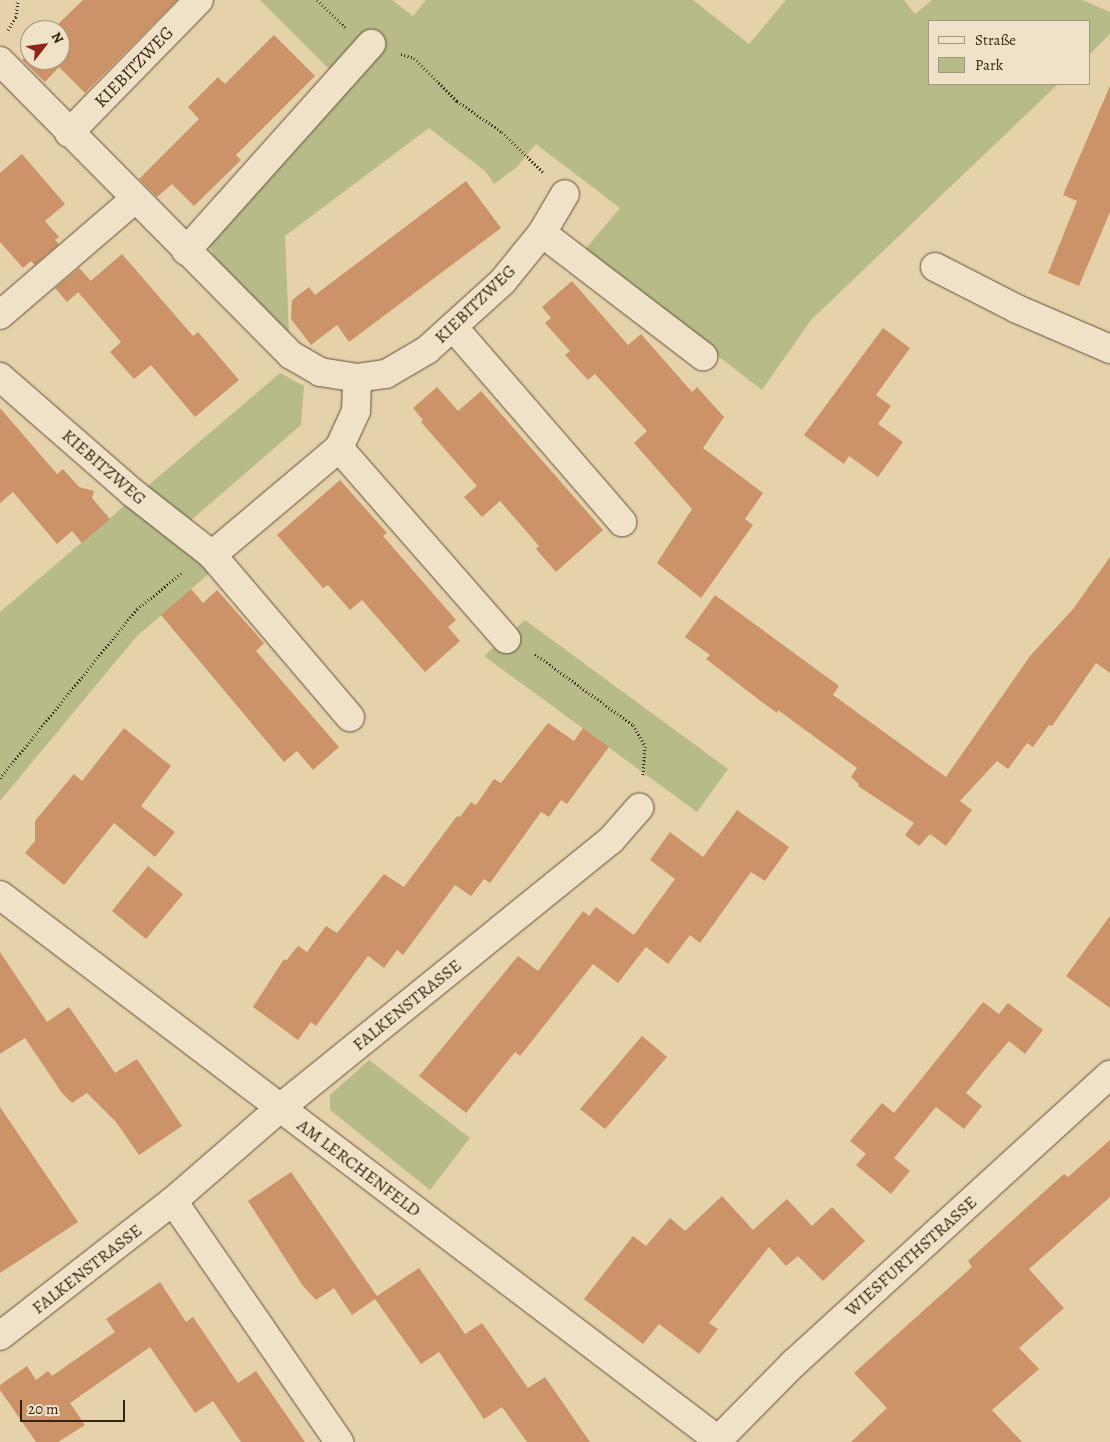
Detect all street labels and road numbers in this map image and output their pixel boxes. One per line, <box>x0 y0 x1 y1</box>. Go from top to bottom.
street label: KIEBITZWEG <box>90 22 178 112</box>
street label: KIEBITZWEG <box>430 260 520 348</box>
street label: KIEBITZWEG <box>58 425 150 509</box>
street label: FALKENSTRASSE <box>348 955 466 1055</box>
street label: AM LERCHENFELD <box>293 1114 425 1222</box>
street label: WIESFURTHSTRASSE <box>841 1191 981 1321</box>
street label: FALKENSTRASSE <box>28 1219 146 1319</box>

